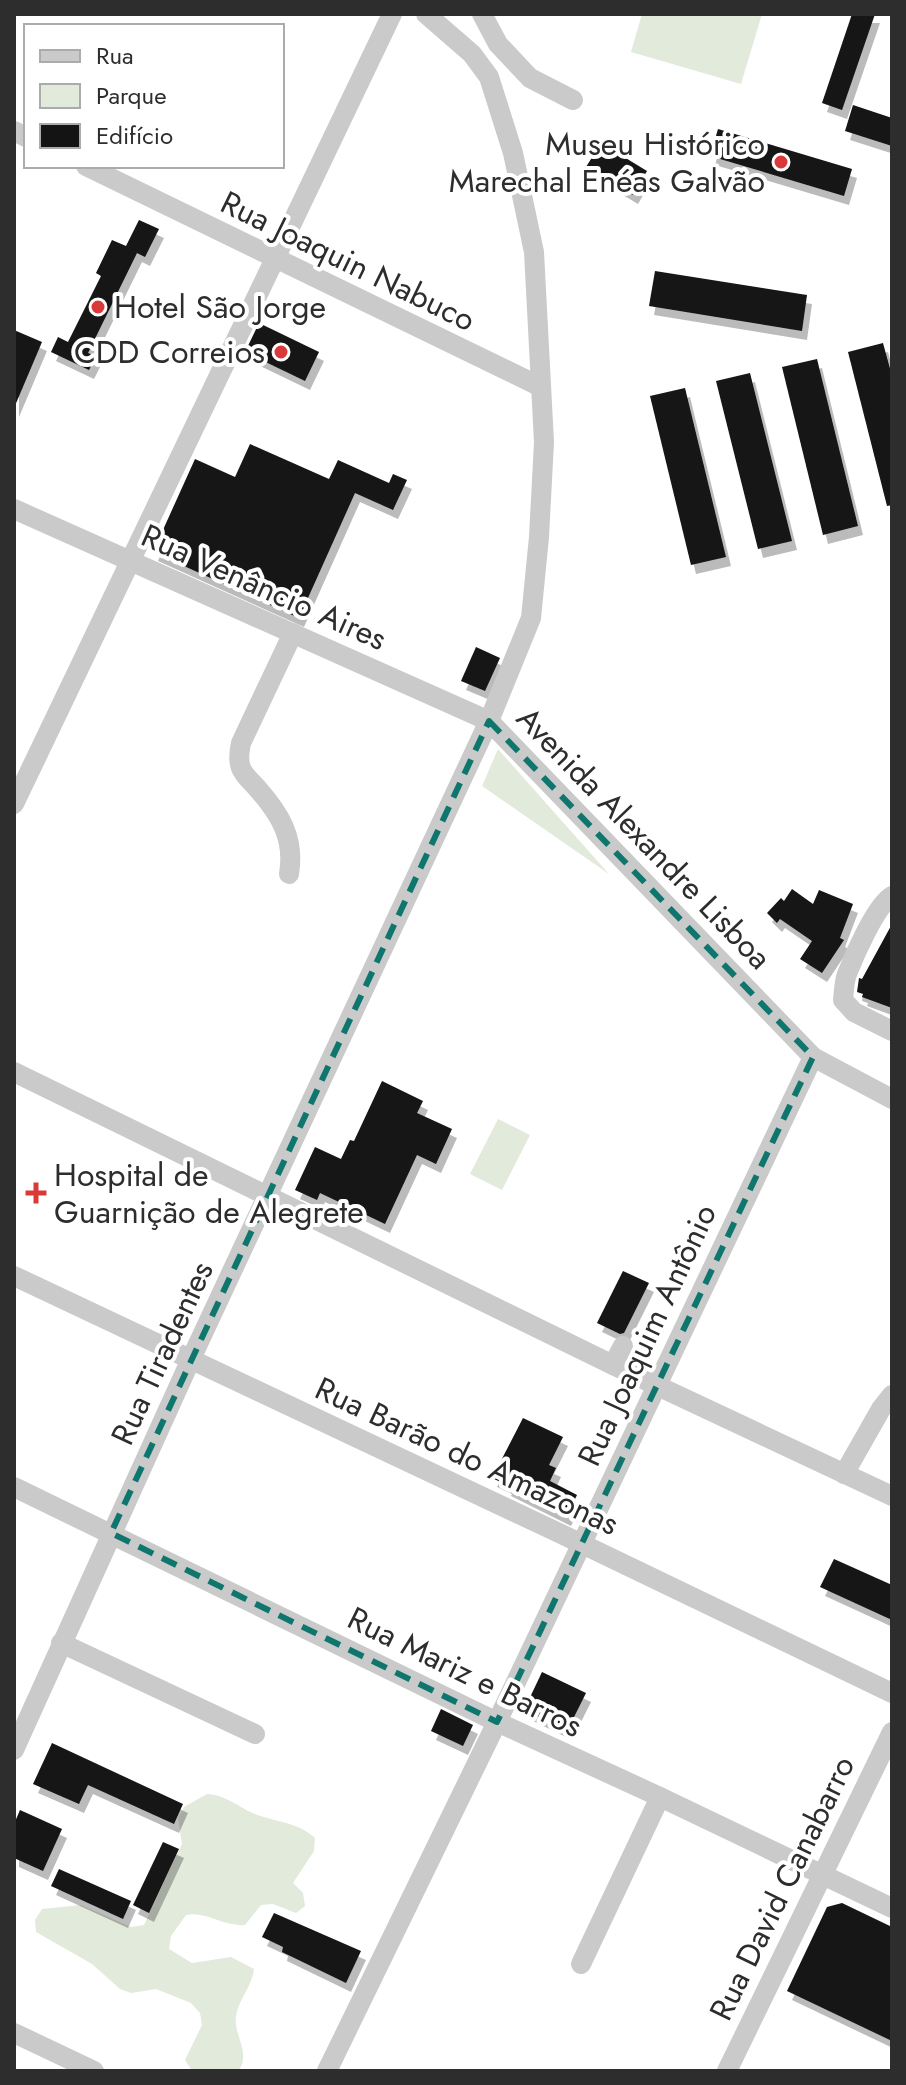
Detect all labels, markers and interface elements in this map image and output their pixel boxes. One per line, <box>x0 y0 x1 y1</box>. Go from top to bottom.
legend <box>24 24 284 168</box>
text: Rua <box>96 38 134 73</box>
text: Parque <box>96 78 167 113</box>
text: Edifício <box>96 118 173 153</box>
place label: Museu Histórico Marechal Enéas Galvão <box>449 121 765 204</box>
marker: Museu Histórico Marechal Enéas Galvão <box>772 153 790 171</box>
street label: Rua Joaquin Nabuco <box>213 179 483 343</box>
place label: Hotel São Jorge <box>114 284 326 330</box>
marker: Hotel São Jorge <box>89 298 107 316</box>
place label: CDD Correios <box>74 329 265 375</box>
marker: CDD Correios <box>272 343 290 361</box>
street label: Rua Venâncio Aires <box>134 512 394 662</box>
street label: Avenida Alexandre Lisboa <box>506 696 782 980</box>
place label: Hospital de Guarnição de Alegrete <box>54 1152 364 1235</box>
marker: Hospital de Guarnição de Alegrete <box>25 1182 47 1204</box>
street label: Rua Joaquim Antônio <box>566 1197 728 1473</box>
street label: Rua Tiradentes <box>99 1254 225 1452</box>
street label: Rua Barão do Amazonas <box>308 1365 626 1547</box>
street label: Rua Mariz e Barros <box>340 1595 590 1749</box>
street label: Rua David Canabarro <box>698 1748 866 2028</box>

